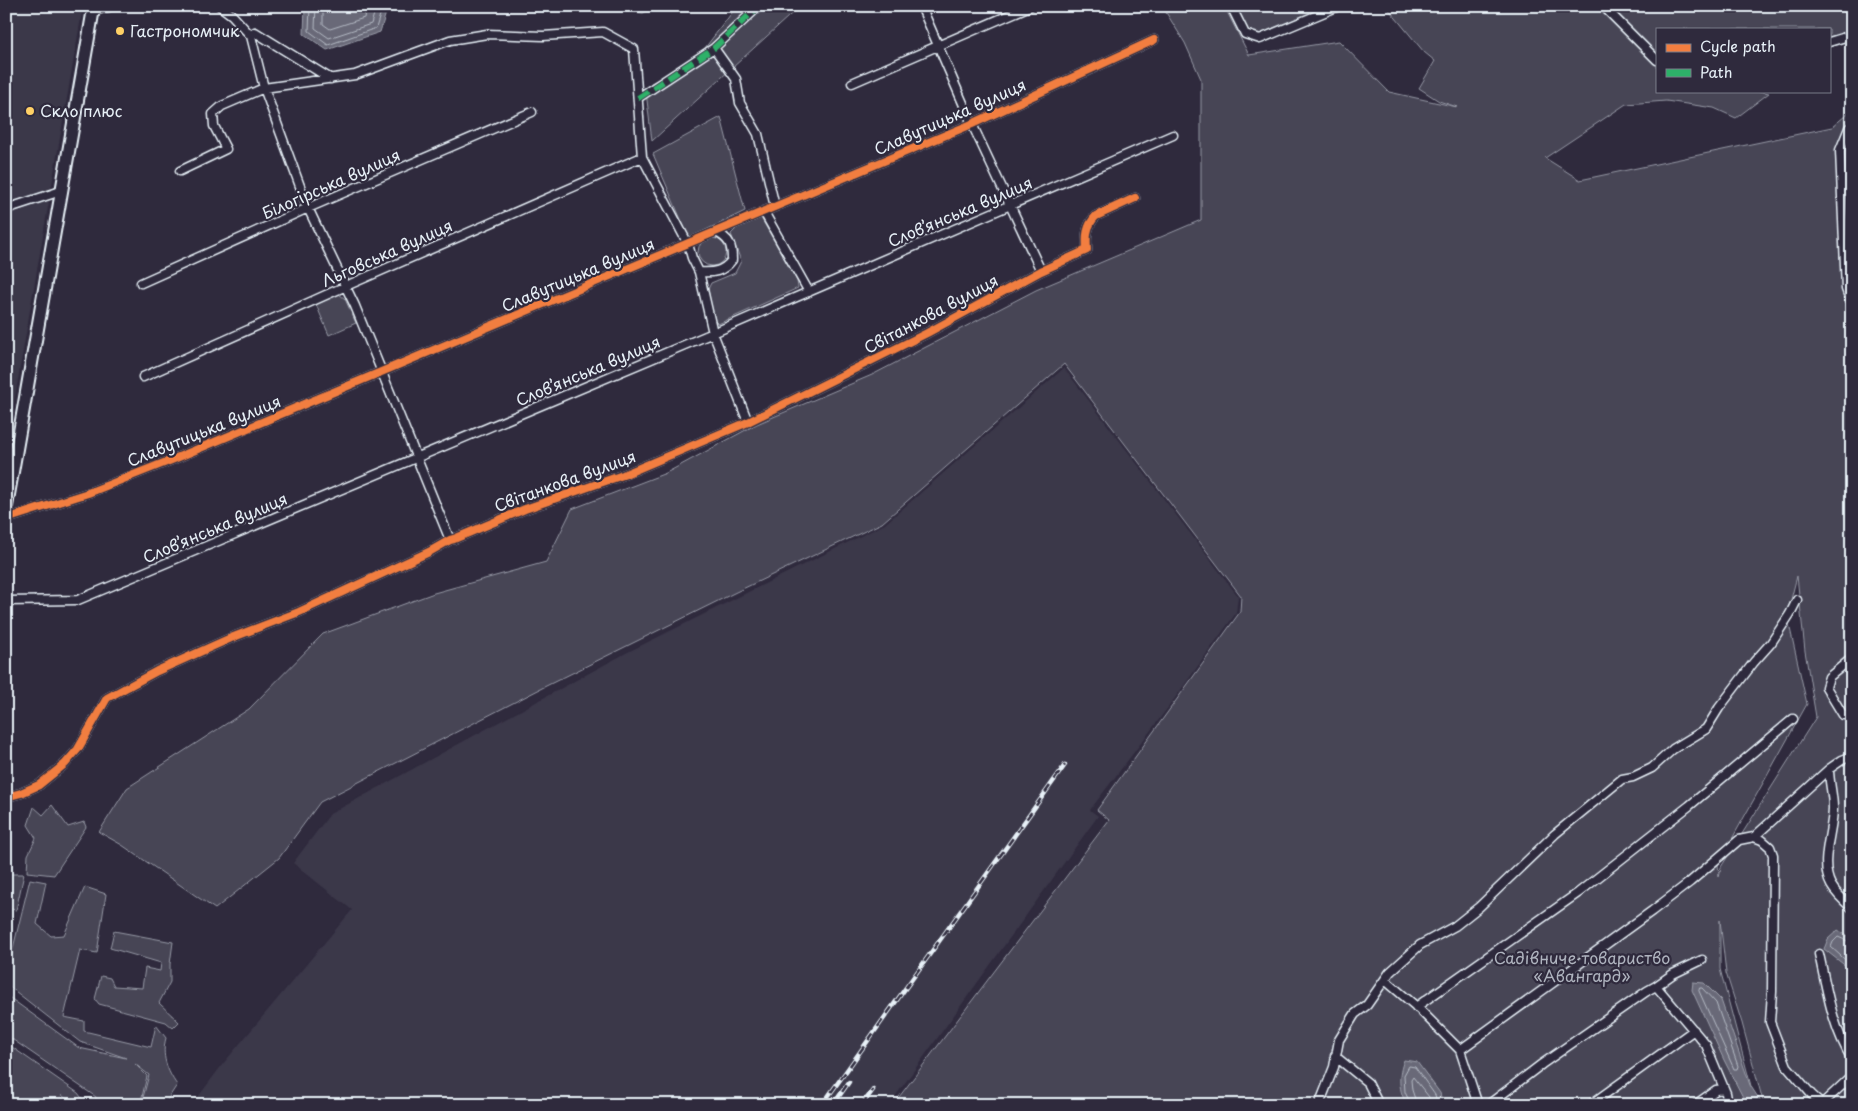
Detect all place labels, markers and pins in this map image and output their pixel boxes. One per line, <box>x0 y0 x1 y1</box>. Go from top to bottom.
place label: Гастрономчик <box>130 18 240 42</box>
marker: Гастрономчик <box>114 25 126 37</box>
place label: Скло плюс <box>40 98 122 122</box>
marker: Скло плюс <box>24 105 36 117</box>

